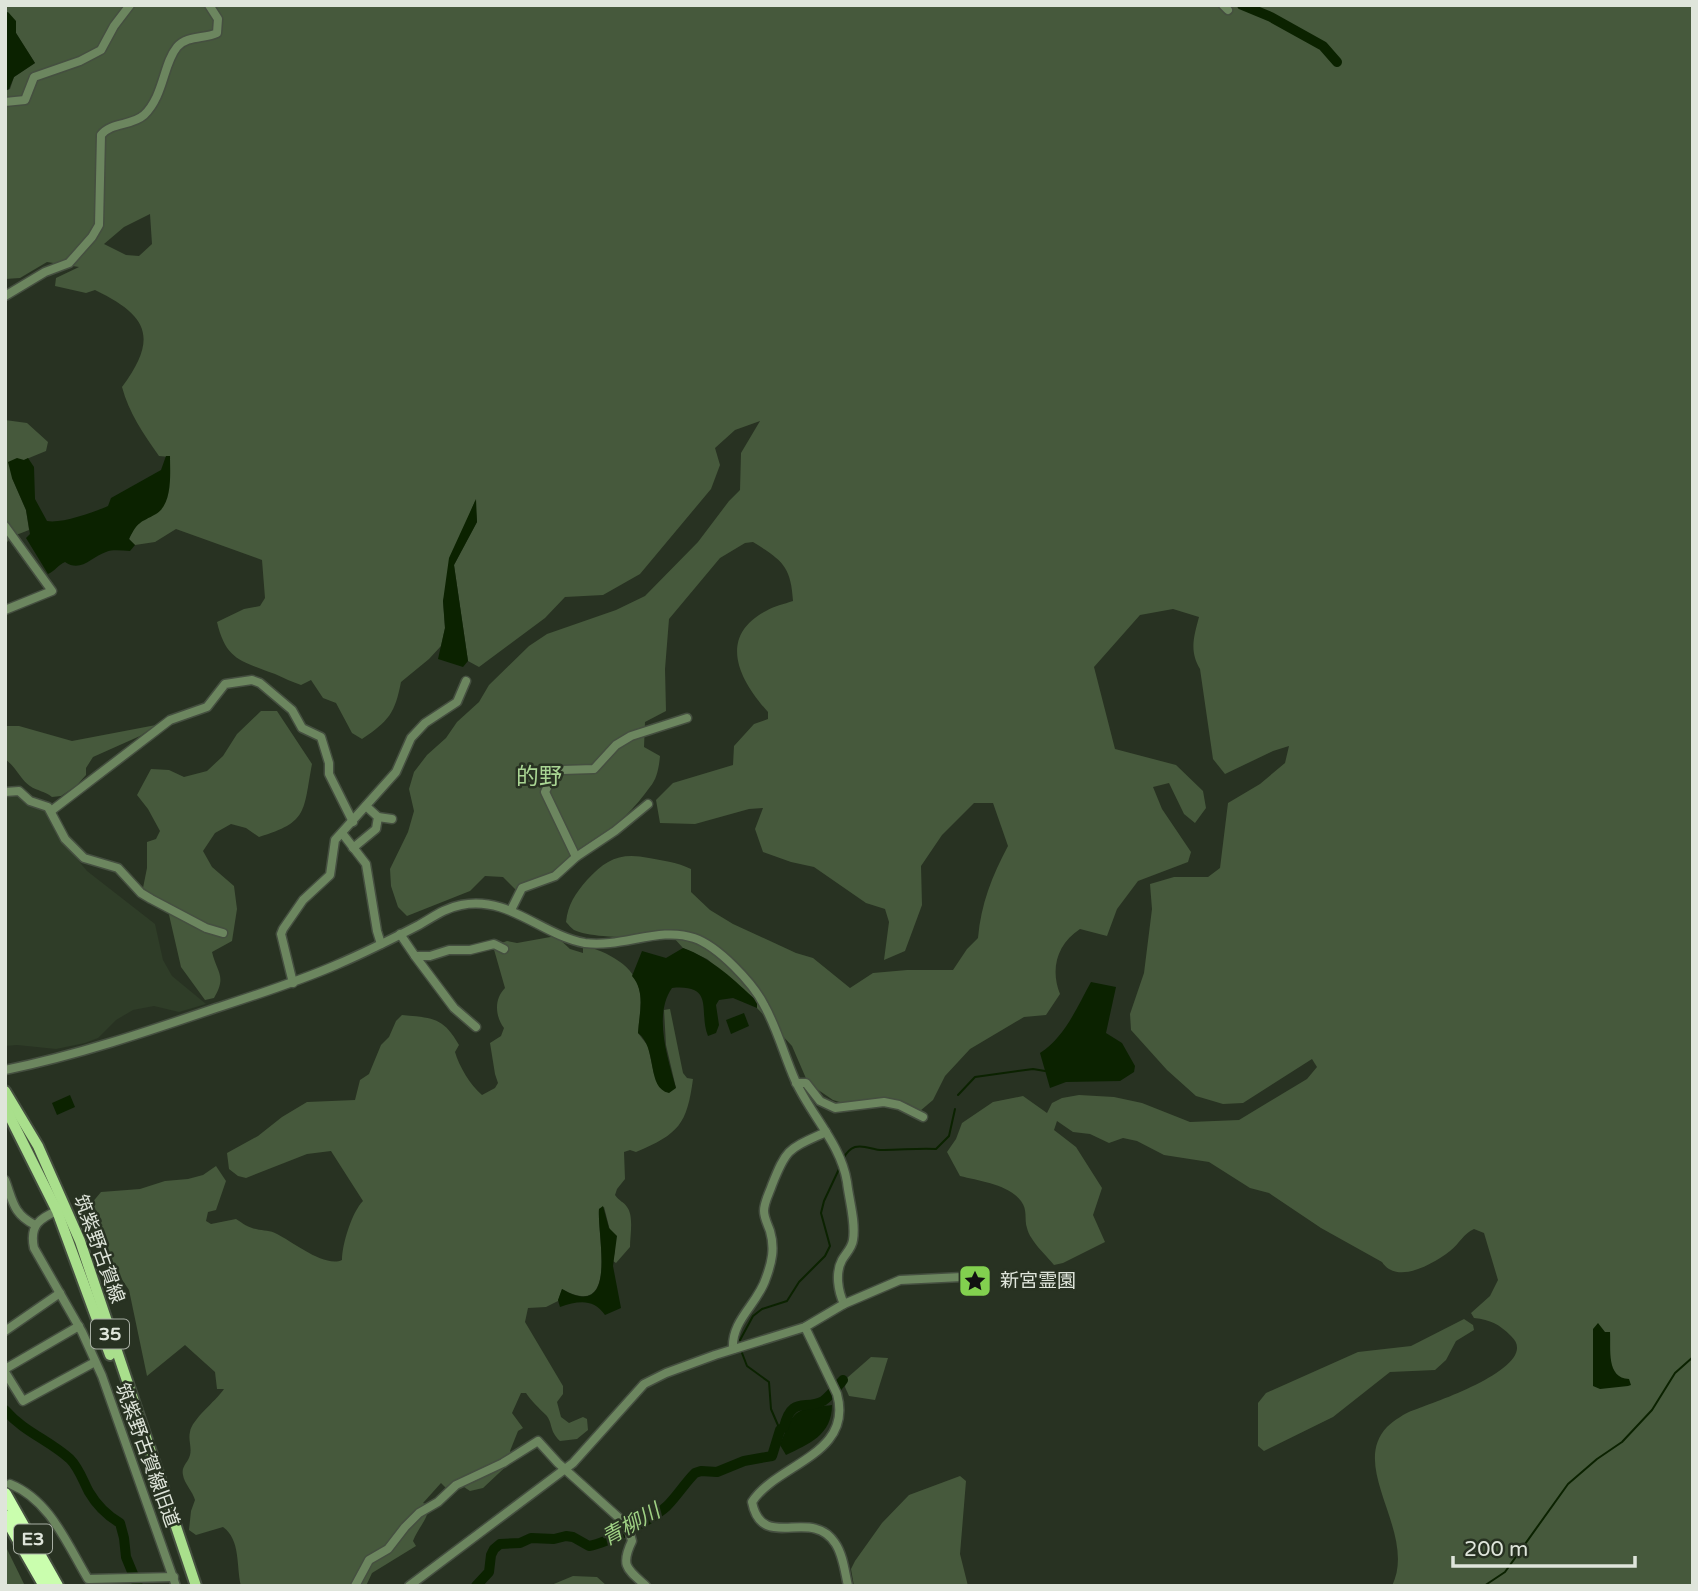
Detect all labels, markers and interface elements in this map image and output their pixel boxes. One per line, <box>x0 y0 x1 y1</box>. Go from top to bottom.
district label: 的野 <box>516 763 562 791</box>
street label: 筑紫野古賀線 <box>69 1192 129 1306</box>
place icon: 新宮霊園 <box>956 1262 994 1300</box>
place label: 新宮霊園 <box>1000 1270 1076 1292</box>
road number: 35 <box>91 1320 129 1349</box>
street label: 筑紫野古賀線旧道 <box>111 1380 183 1530</box>
water label: 青柳川 <box>597 1498 666 1551</box>
road number: E3 <box>14 1524 52 1554</box>
scale bar <box>1453 1524 1635 1568</box>
text: 200 m <box>1464 1537 1528 1562</box>

